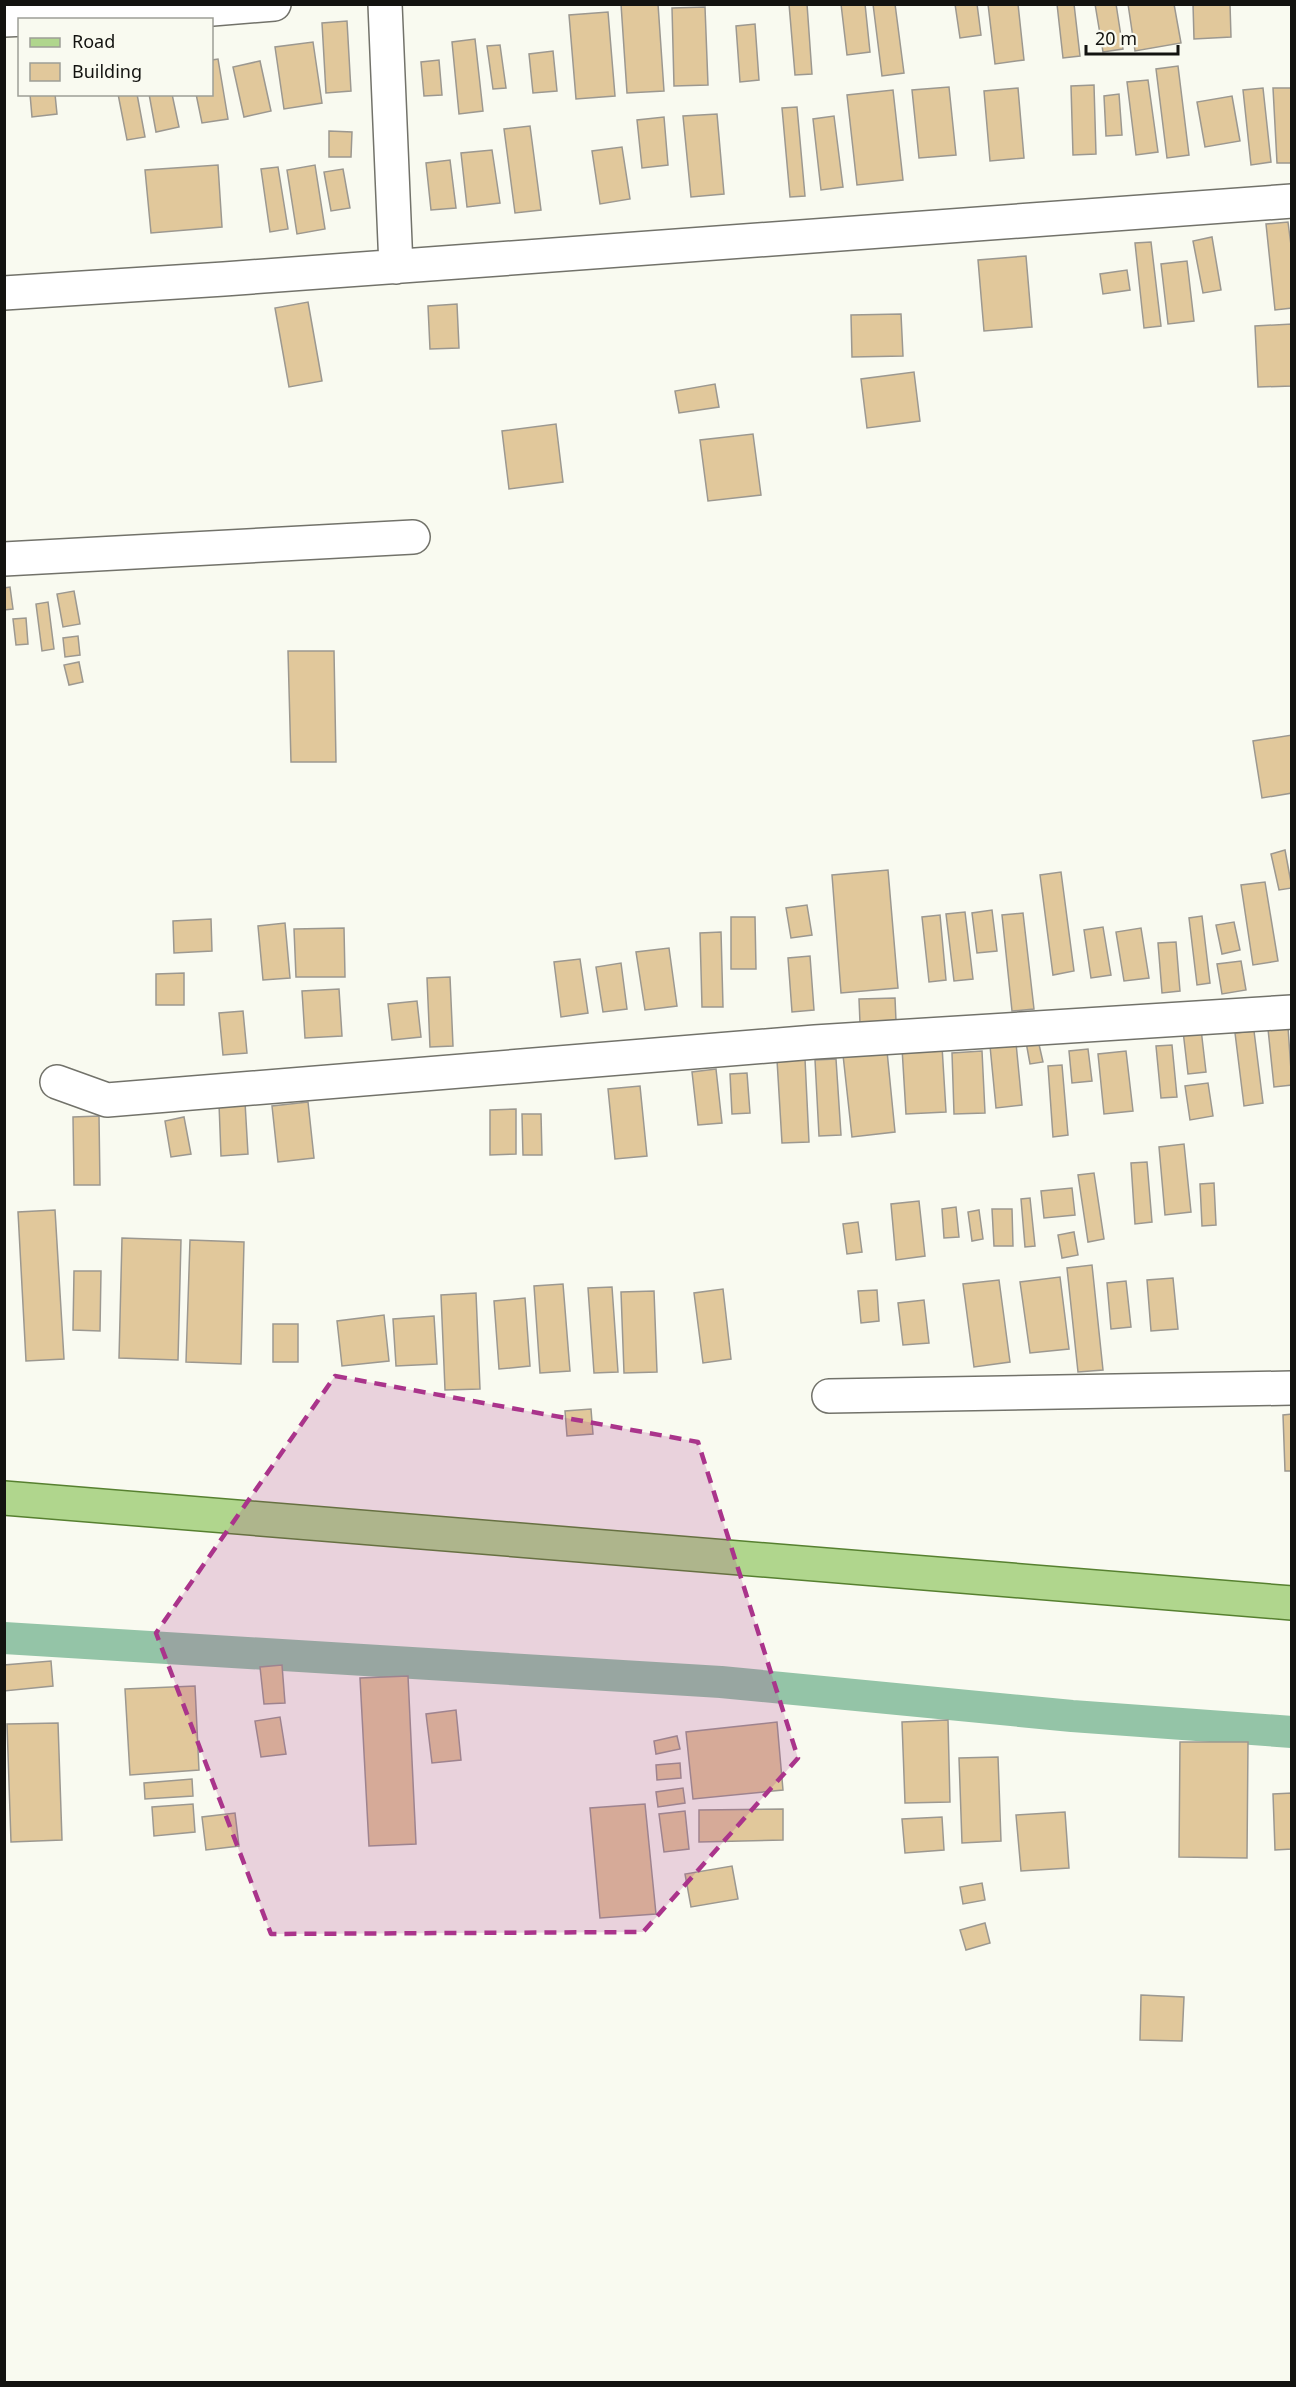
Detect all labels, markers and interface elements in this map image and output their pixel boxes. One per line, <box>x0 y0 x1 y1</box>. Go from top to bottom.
legend <box>18 18 213 96</box>
scale bar <box>1086 18 1178 56</box>
text: 20 m <box>1095 26 1137 50</box>
text: Road <box>72 29 115 53</box>
text: Building <box>72 59 142 83</box>

